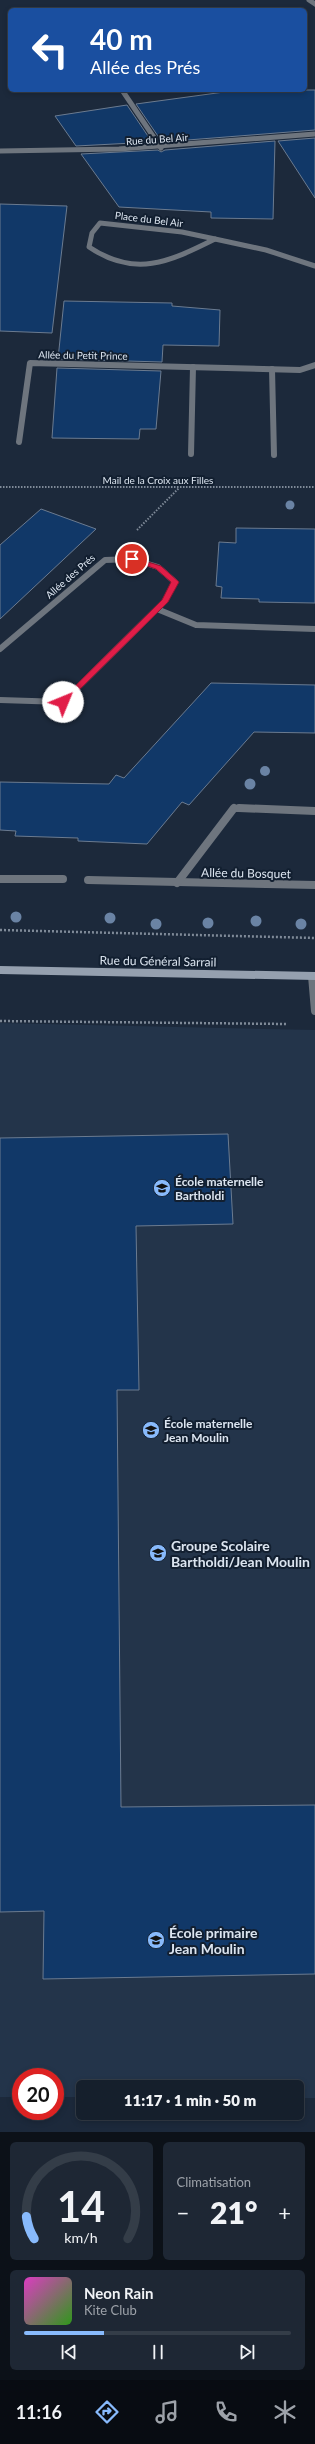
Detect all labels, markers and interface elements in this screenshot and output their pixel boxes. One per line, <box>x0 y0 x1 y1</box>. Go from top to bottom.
text: 40 m <box>90 22 153 56</box>
icon: left <box>24 24 76 76</box>
text: Allée des Prés <box>90 56 200 78</box>
street label: Rue du Bel Air <box>126 131 189 147</box>
street label: Place du Bel Air <box>114 209 184 229</box>
street label: Allée du Petit Prince <box>38 348 128 362</box>
street label: Mail de la Croix aux Filles <box>103 474 213 486</box>
pin <box>115 542 149 576</box>
icon: arrive <box>121 548 143 570</box>
street label: Allée des Prés <box>43 551 97 601</box>
position arrow <box>42 681 84 723</box>
street label: Allée du Bosquet <box>201 865 292 881</box>
street label: Rue du Général Sarrail <box>99 952 217 970</box>
place label: École maternelle Bartholdi <box>175 1174 264 1203</box>
school or university icon: École maternelle Bartholdi <box>152 1178 172 1198</box>
place label: École maternelle Jean Moulin <box>164 1416 253 1445</box>
school or university icon: École maternelle Jean Moulin <box>141 1420 161 1440</box>
place label: Groupe Scolaire Bartholdi/Jean Moulin <box>171 1537 310 1570</box>
school or university icon: Groupe Scolaire Bartholdi/Jean Moulin <box>148 1543 168 1563</box>
place label: École primaire Jean Moulin <box>169 1924 258 1957</box>
school or university icon: École primaire Jean Moulin <box>146 1930 166 1950</box>
speed limit sign: 20 <box>12 2068 64 2120</box>
text: 11:17 · 1 min · 50 m <box>124 2091 256 2109</box>
text: Climatisation <box>177 2174 251 2190</box>
text: 14 <box>57 2181 105 2231</box>
text: 21° <box>210 2194 257 2230</box>
text: − <box>177 2199 189 2226</box>
text: + <box>278 2199 291 2226</box>
text: km/h <box>65 2229 98 2246</box>
text: Neon Rain <box>84 2284 153 2302</box>
text: Kite Club <box>84 2302 137 2318</box>
icon: previous <box>58 2341 80 2363</box>
icon: pause <box>147 2341 169 2363</box>
icon: next <box>236 2341 258 2363</box>
icon: directions <box>93 2398 121 2426</box>
icon: music <box>153 2398 181 2426</box>
icon: phone <box>212 2398 240 2426</box>
icon: climate <box>271 2398 299 2426</box>
text: 11:16 <box>16 2401 62 2423</box>

